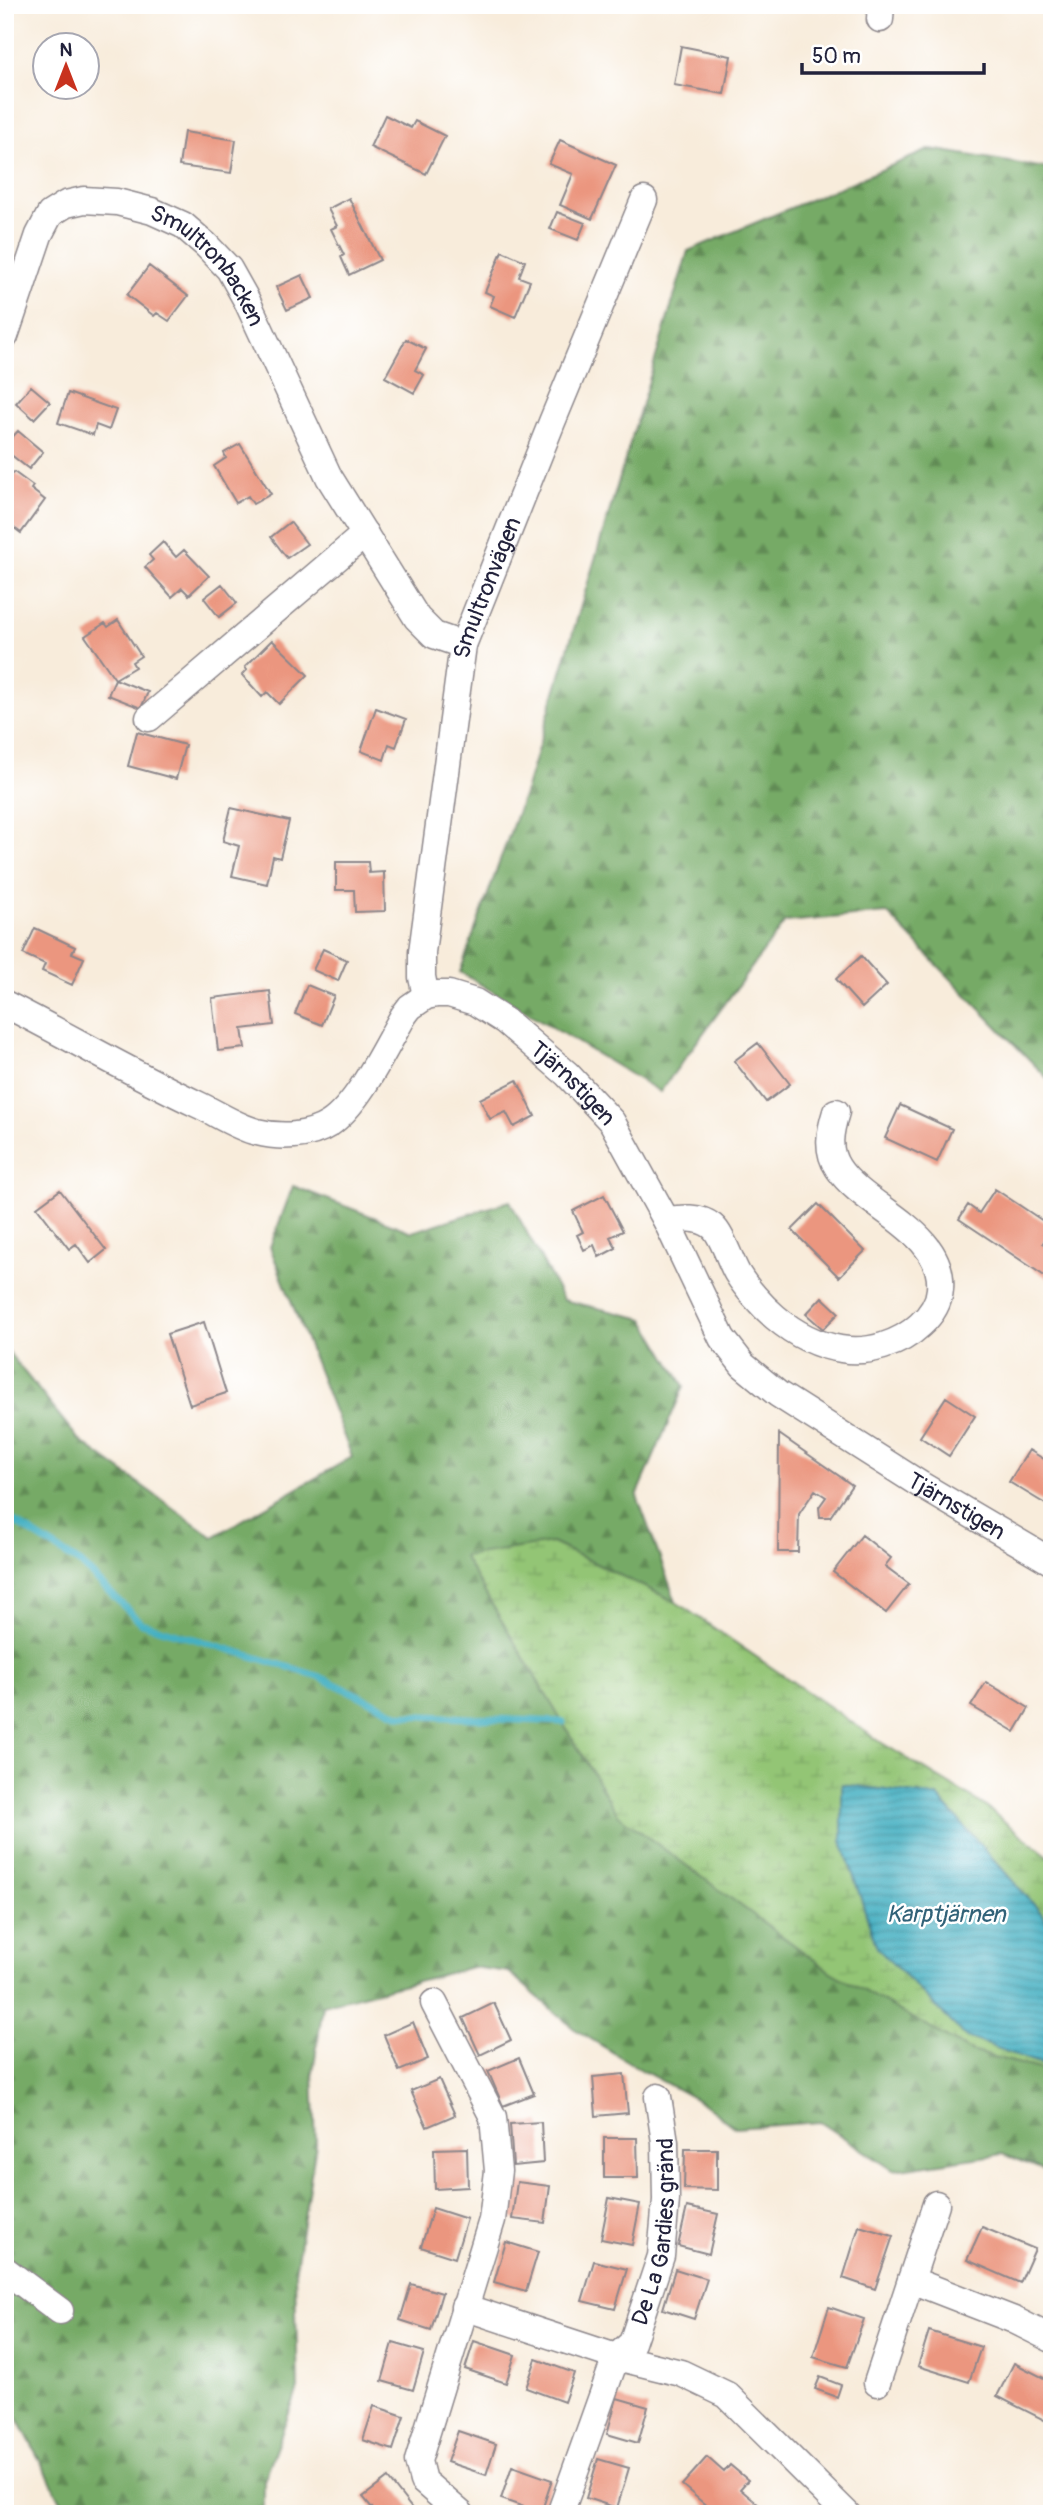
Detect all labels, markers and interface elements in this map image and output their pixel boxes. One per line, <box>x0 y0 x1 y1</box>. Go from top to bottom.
north arrow <box>32 32 102 102</box>
scale bar <box>802 32 984 76</box>
text: N <box>60 38 73 62</box>
text: 50 m <box>812 43 861 70</box>
street label: Smultronbacken <box>146 198 271 331</box>
street label: Smultronvägen <box>447 513 528 660</box>
street label: Tjärnstigen <box>524 1035 622 1132</box>
street label: Tjärnstigen <box>902 1466 1011 1546</box>
water label: Karptjärnen <box>886 1900 1007 1929</box>
street label: De La Gardies gränd <box>625 2138 681 2329</box>

